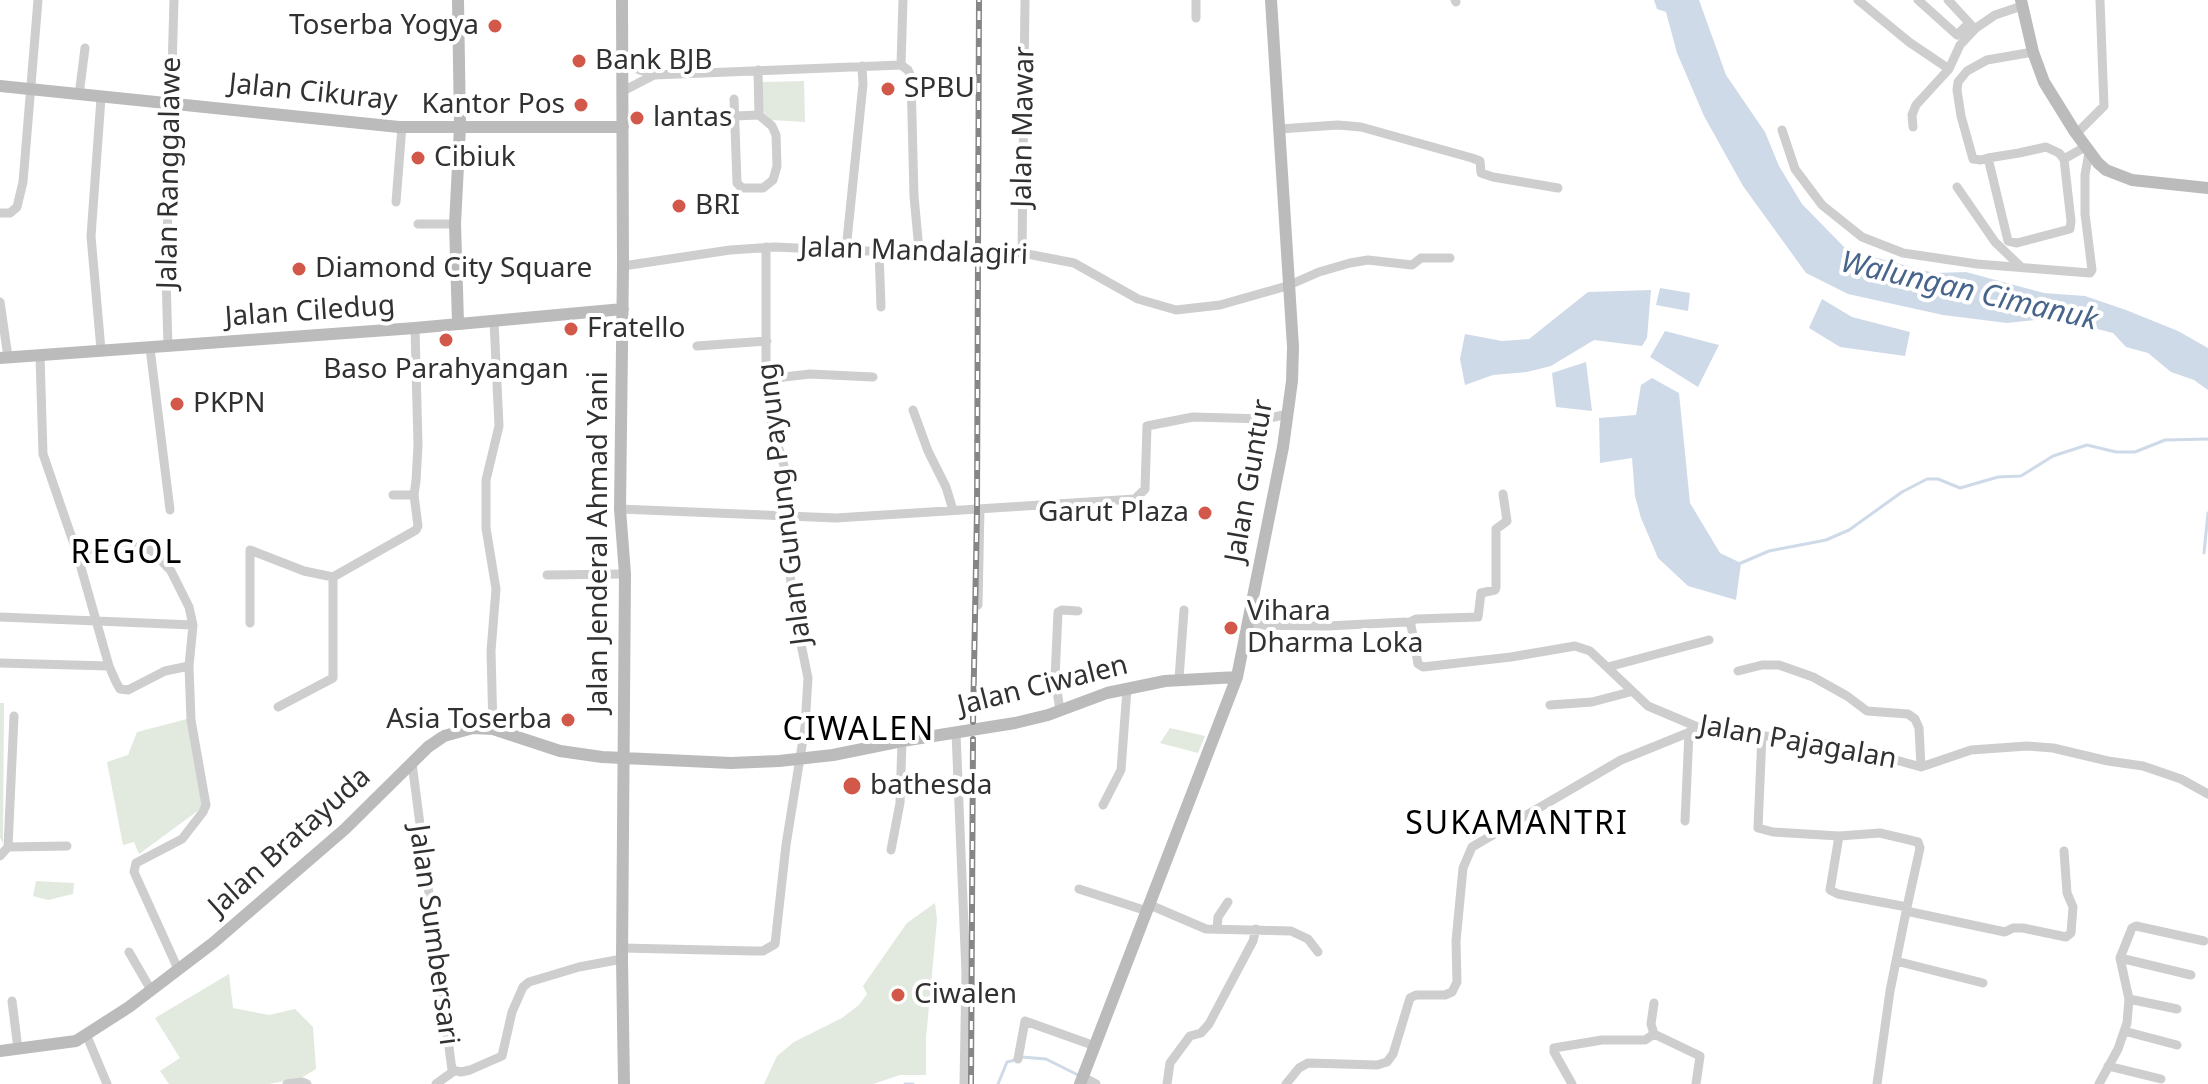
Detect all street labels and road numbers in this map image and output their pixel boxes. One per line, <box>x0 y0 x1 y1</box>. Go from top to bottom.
street label: Jalan Mawar <box>1006 46 1042 208</box>
street label: Jalan Ranggalawe <box>151 57 189 289</box>
street label: Jalan Cikuray <box>227 67 399 119</box>
street label: Jalan Mandalagiri <box>799 231 1029 273</box>
street label: Jalan Ciledug <box>224 289 396 335</box>
street label: Jalan Gunung Payung <box>751 361 819 647</box>
street label: Jalan Jenderal Ahmad Yani <box>582 371 616 713</box>
street label: Jalan Guntur <box>1219 397 1281 565</box>
street label: Jalan Ciwalen <box>955 649 1131 723</box>
street label: Jalan Pajagalan <box>1697 709 1899 777</box>
street label: Jalan Bratayuda <box>202 761 378 923</box>
street label: Jalan Sumbersari <box>401 823 465 1047</box>

